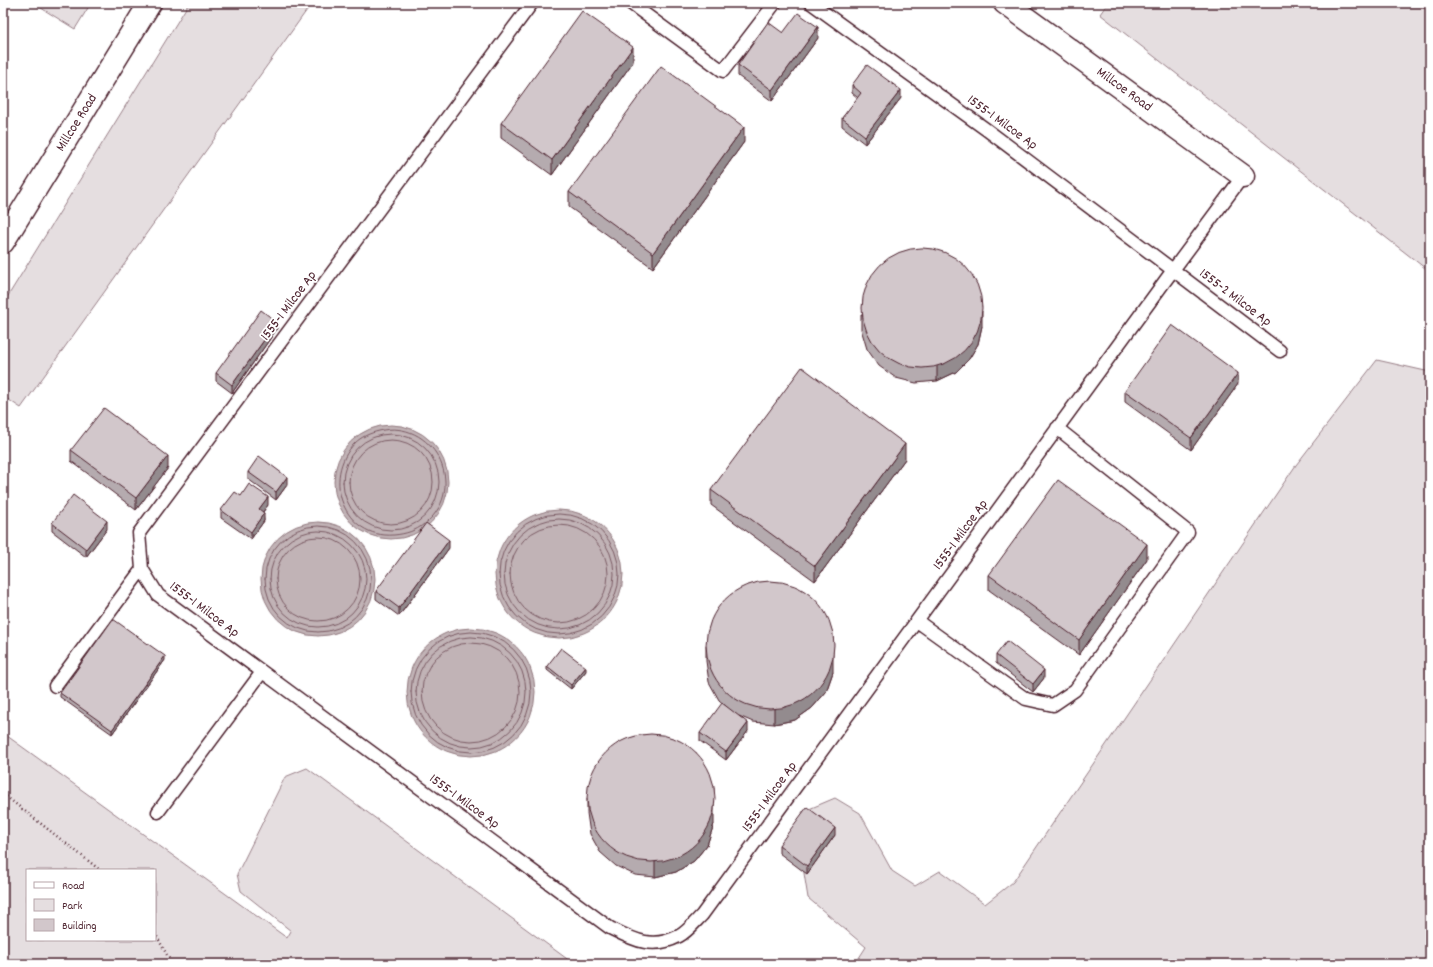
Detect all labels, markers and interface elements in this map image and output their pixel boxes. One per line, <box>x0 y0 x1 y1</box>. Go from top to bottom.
street label: Millcoe Road <box>1092 63 1156 117</box>
street label: Millcoe Road <box>51 90 103 156</box>
street label: 1555-1 Milcoe Ap <box>963 91 1041 155</box>
street label: 1555-2 Milcoe Ap <box>1195 264 1275 332</box>
street label: 1555-1 Milcoe Ap <box>256 267 322 345</box>
street label: 1555-1 Milcoe Ap <box>929 496 993 574</box>
street label: 1555-1 Milcoe Ap <box>165 577 243 643</box>
street label: 1555-1 Milcoe Ap <box>738 758 802 836</box>
street label: 1555-1 Milcoe Ap <box>425 770 503 834</box>
legend <box>26 869 156 941</box>
text: Road <box>62 878 84 895</box>
text: Park <box>62 898 83 915</box>
text: Building <box>62 918 97 935</box>

